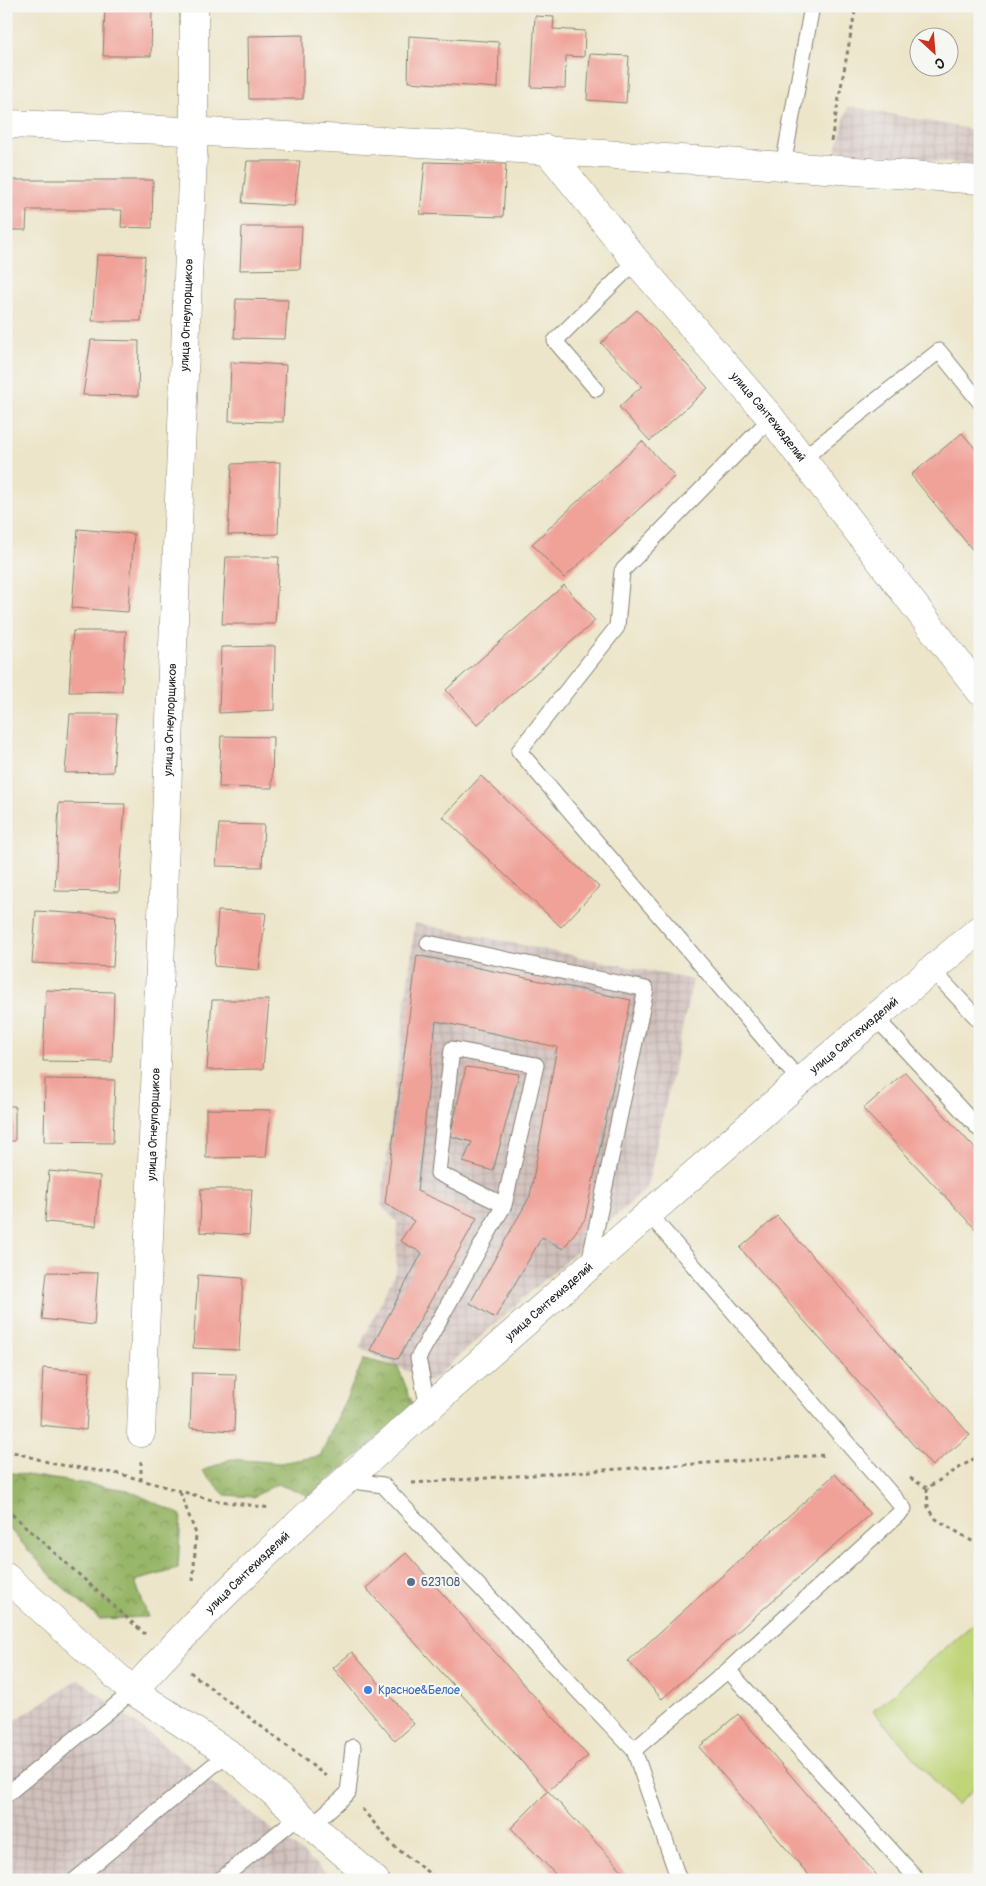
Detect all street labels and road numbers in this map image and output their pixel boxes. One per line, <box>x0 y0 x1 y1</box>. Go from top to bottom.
street label: улица Огнеупорщиков <box>177 258 196 373</box>
street label: улица Сантехизделий <box>727 368 809 465</box>
street label: улица Огнеупорщиков <box>160 663 180 777</box>
street label: улица Сантехизделий <box>806 994 901 1078</box>
street label: улица Огнеупорщиков <box>144 1067 163 1182</box>
street label: улица Сантехизделий <box>501 1259 596 1345</box>
street label: улица Сантехизделий <box>202 1528 293 1617</box>

